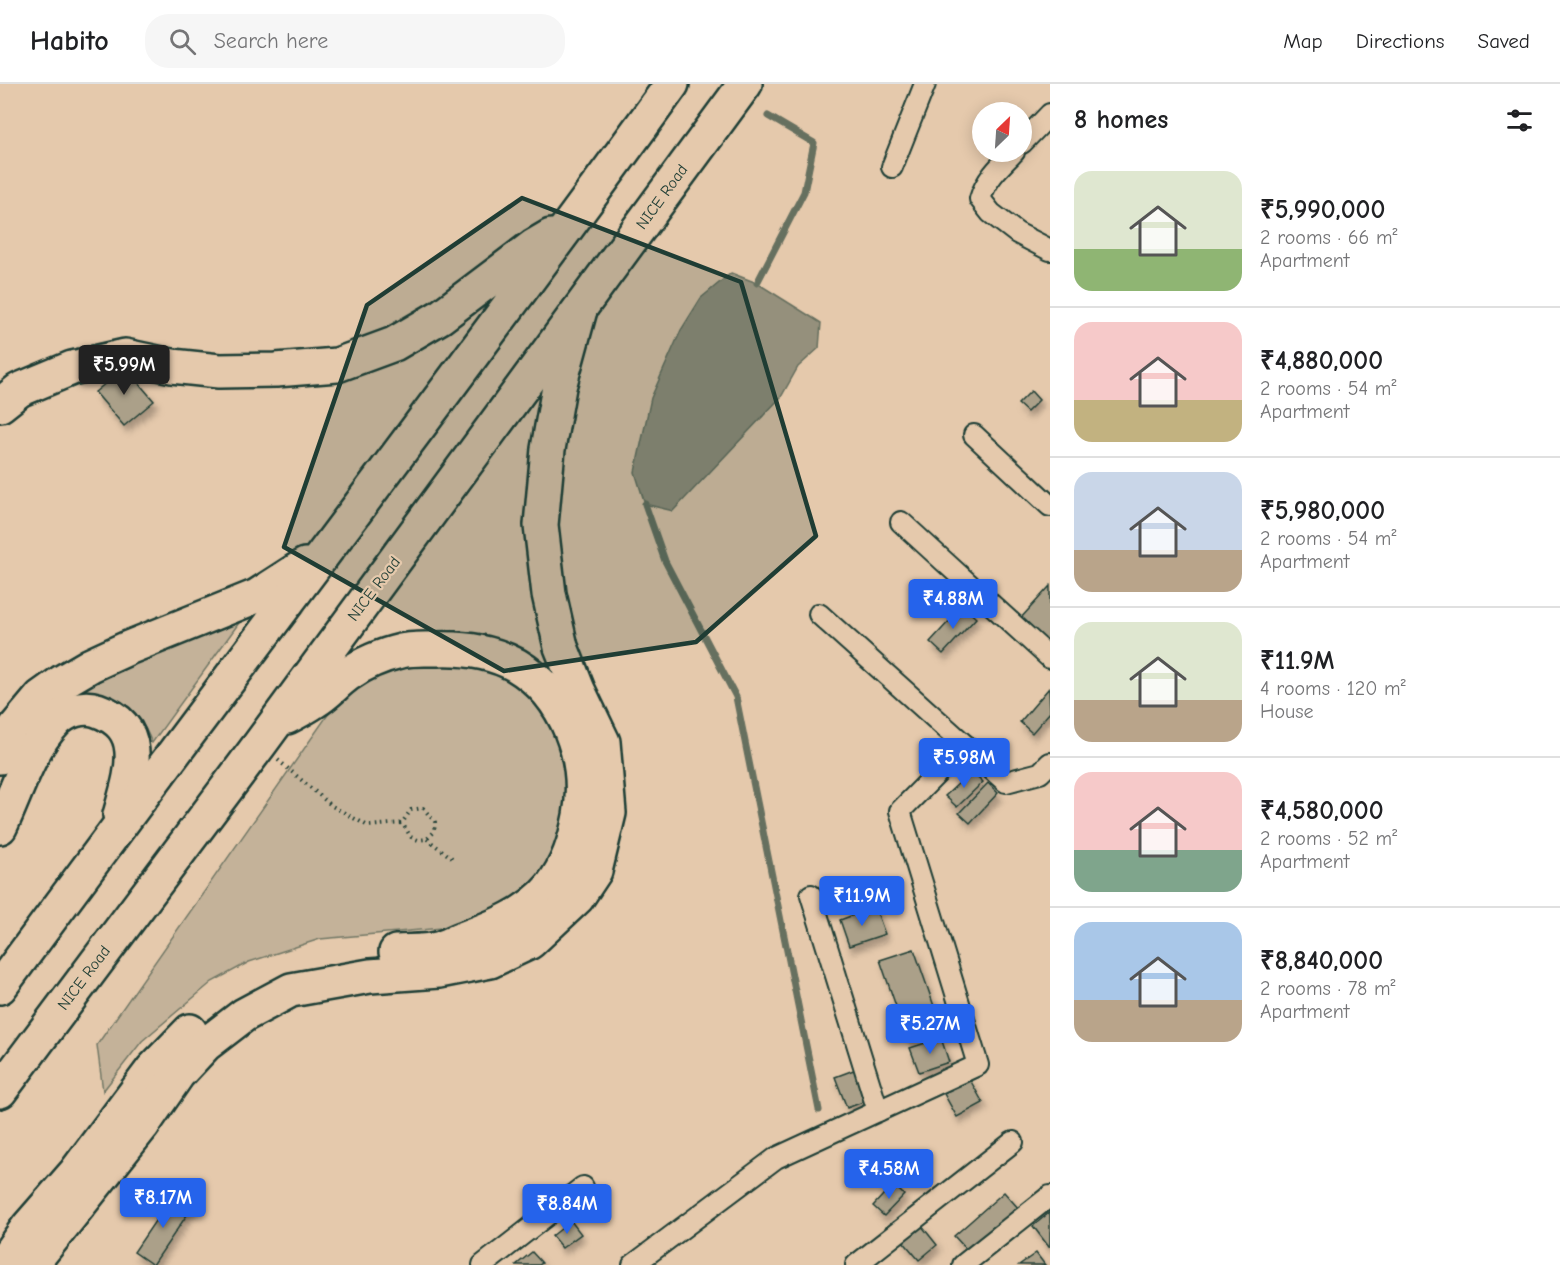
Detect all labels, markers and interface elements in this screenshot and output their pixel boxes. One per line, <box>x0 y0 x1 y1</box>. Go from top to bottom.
search box <box>145 14 565 68</box>
text: Habito <box>30 25 109 57</box>
icon: search <box>166 25 199 58</box>
text: Search here <box>214 28 328 54</box>
text: Map <box>1283 29 1323 53</box>
text: Directions <box>1356 29 1445 53</box>
text: Saved <box>1478 29 1530 53</box>
north arrow <box>972 102 1032 162</box>
map controls <box>972 102 1032 162</box>
icon: filters <box>1503 104 1536 137</box>
text: 8 homes <box>1074 105 1168 135</box>
street label: NICE Road <box>632 161 692 233</box>
icon: home <box>1122 195 1194 267</box>
text: ₹5,990,000 <box>1260 195 1385 225</box>
text: 2 rooms · 66 m² <box>1260 226 1398 249</box>
text: Apartment <box>1260 249 1350 272</box>
pin: ₹5.99M <box>75 345 173 396</box>
icon: home <box>1122 346 1194 418</box>
text: ₹4,880,000 <box>1260 346 1383 376</box>
text: ₹5.99M <box>93 353 155 376</box>
text: 2 rooms · 54 m² <box>1260 377 1396 400</box>
text: Apartment <box>1260 400 1350 423</box>
icon: home <box>1122 496 1194 568</box>
text: ₹5,980,000 <box>1260 496 1385 526</box>
text: 2 rooms · 54 m² <box>1260 527 1396 550</box>
text: Apartment <box>1260 550 1350 573</box>
street label: NICE Road <box>344 553 404 625</box>
pin: ₹4.88M <box>904 579 1002 630</box>
text: ₹4.88M <box>922 587 984 610</box>
icon: home <box>1122 646 1194 718</box>
text: ₹11.9M <box>1260 646 1335 676</box>
text: 4 rooms · 120 m² <box>1260 677 1406 700</box>
text: House <box>1260 700 1314 723</box>
pin: ₹5.98M <box>915 738 1013 789</box>
text: ₹5.98M <box>933 746 995 769</box>
icon: home <box>1122 796 1194 868</box>
text: ₹4,580,000 <box>1260 796 1384 826</box>
text: 2 rooms · 52 m² <box>1260 827 1397 850</box>
text: Apartment <box>1260 850 1350 873</box>
pin: ₹11.9M <box>813 876 911 927</box>
text: ₹11.9M <box>833 884 891 907</box>
street label: NICE Road <box>54 942 114 1014</box>
icon: home <box>1122 946 1194 1018</box>
text: ₹8,840,000 <box>1260 946 1383 976</box>
text: 2 rooms · 78 m² <box>1260 977 1396 1000</box>
text: Apartment <box>1260 1000 1350 1023</box>
pin: ₹5.27M <box>881 1004 979 1055</box>
text: ₹5.27M <box>900 1012 960 1035</box>
pin: ₹4.58M <box>840 1149 938 1200</box>
text: ₹4.58M <box>858 1157 920 1180</box>
pin: ₹8.17M <box>114 1178 212 1229</box>
pin: ₹8.84M <box>518 1184 616 1235</box>
text: ₹8.17M <box>134 1186 192 1209</box>
text: ₹8.84M <box>536 1192 598 1215</box>

